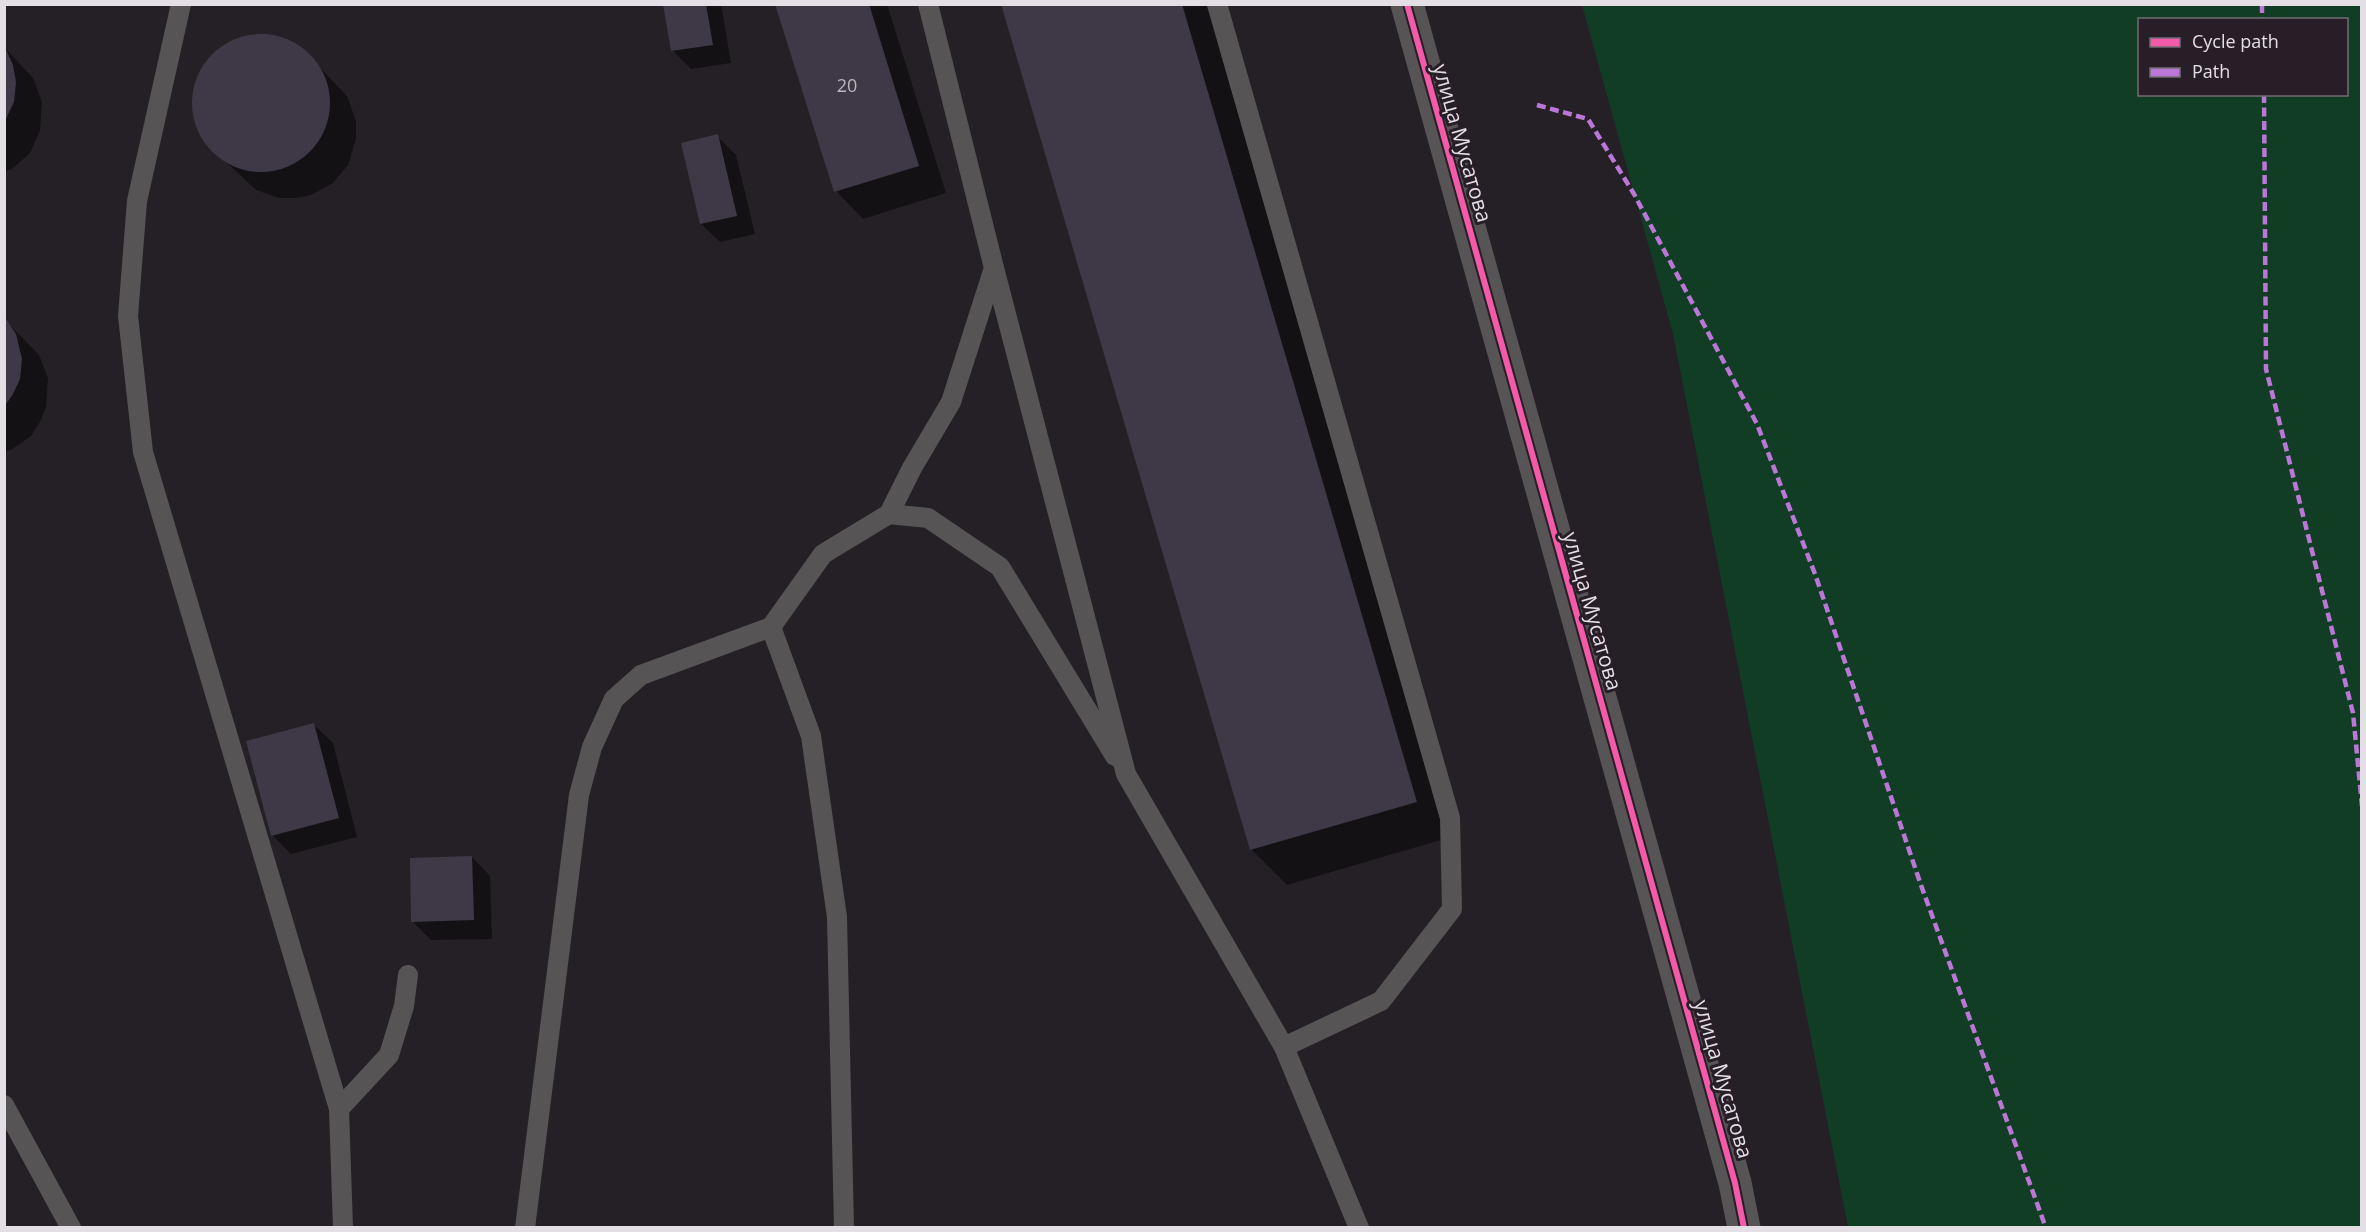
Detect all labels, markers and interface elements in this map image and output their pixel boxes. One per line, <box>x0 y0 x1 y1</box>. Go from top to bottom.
legend <box>2138 18 2348 96</box>
text: Cycle path <box>2192 29 2279 53</box>
text: Path <box>2192 59 2230 83</box>
street label: улица Мусатова <box>1427 61 1499 225</box>
house number: 20 <box>837 73 857 97</box>
street label: улица Мусатова <box>1557 529 1629 693</box>
street label: улица Мусатова <box>1688 997 1760 1161</box>

